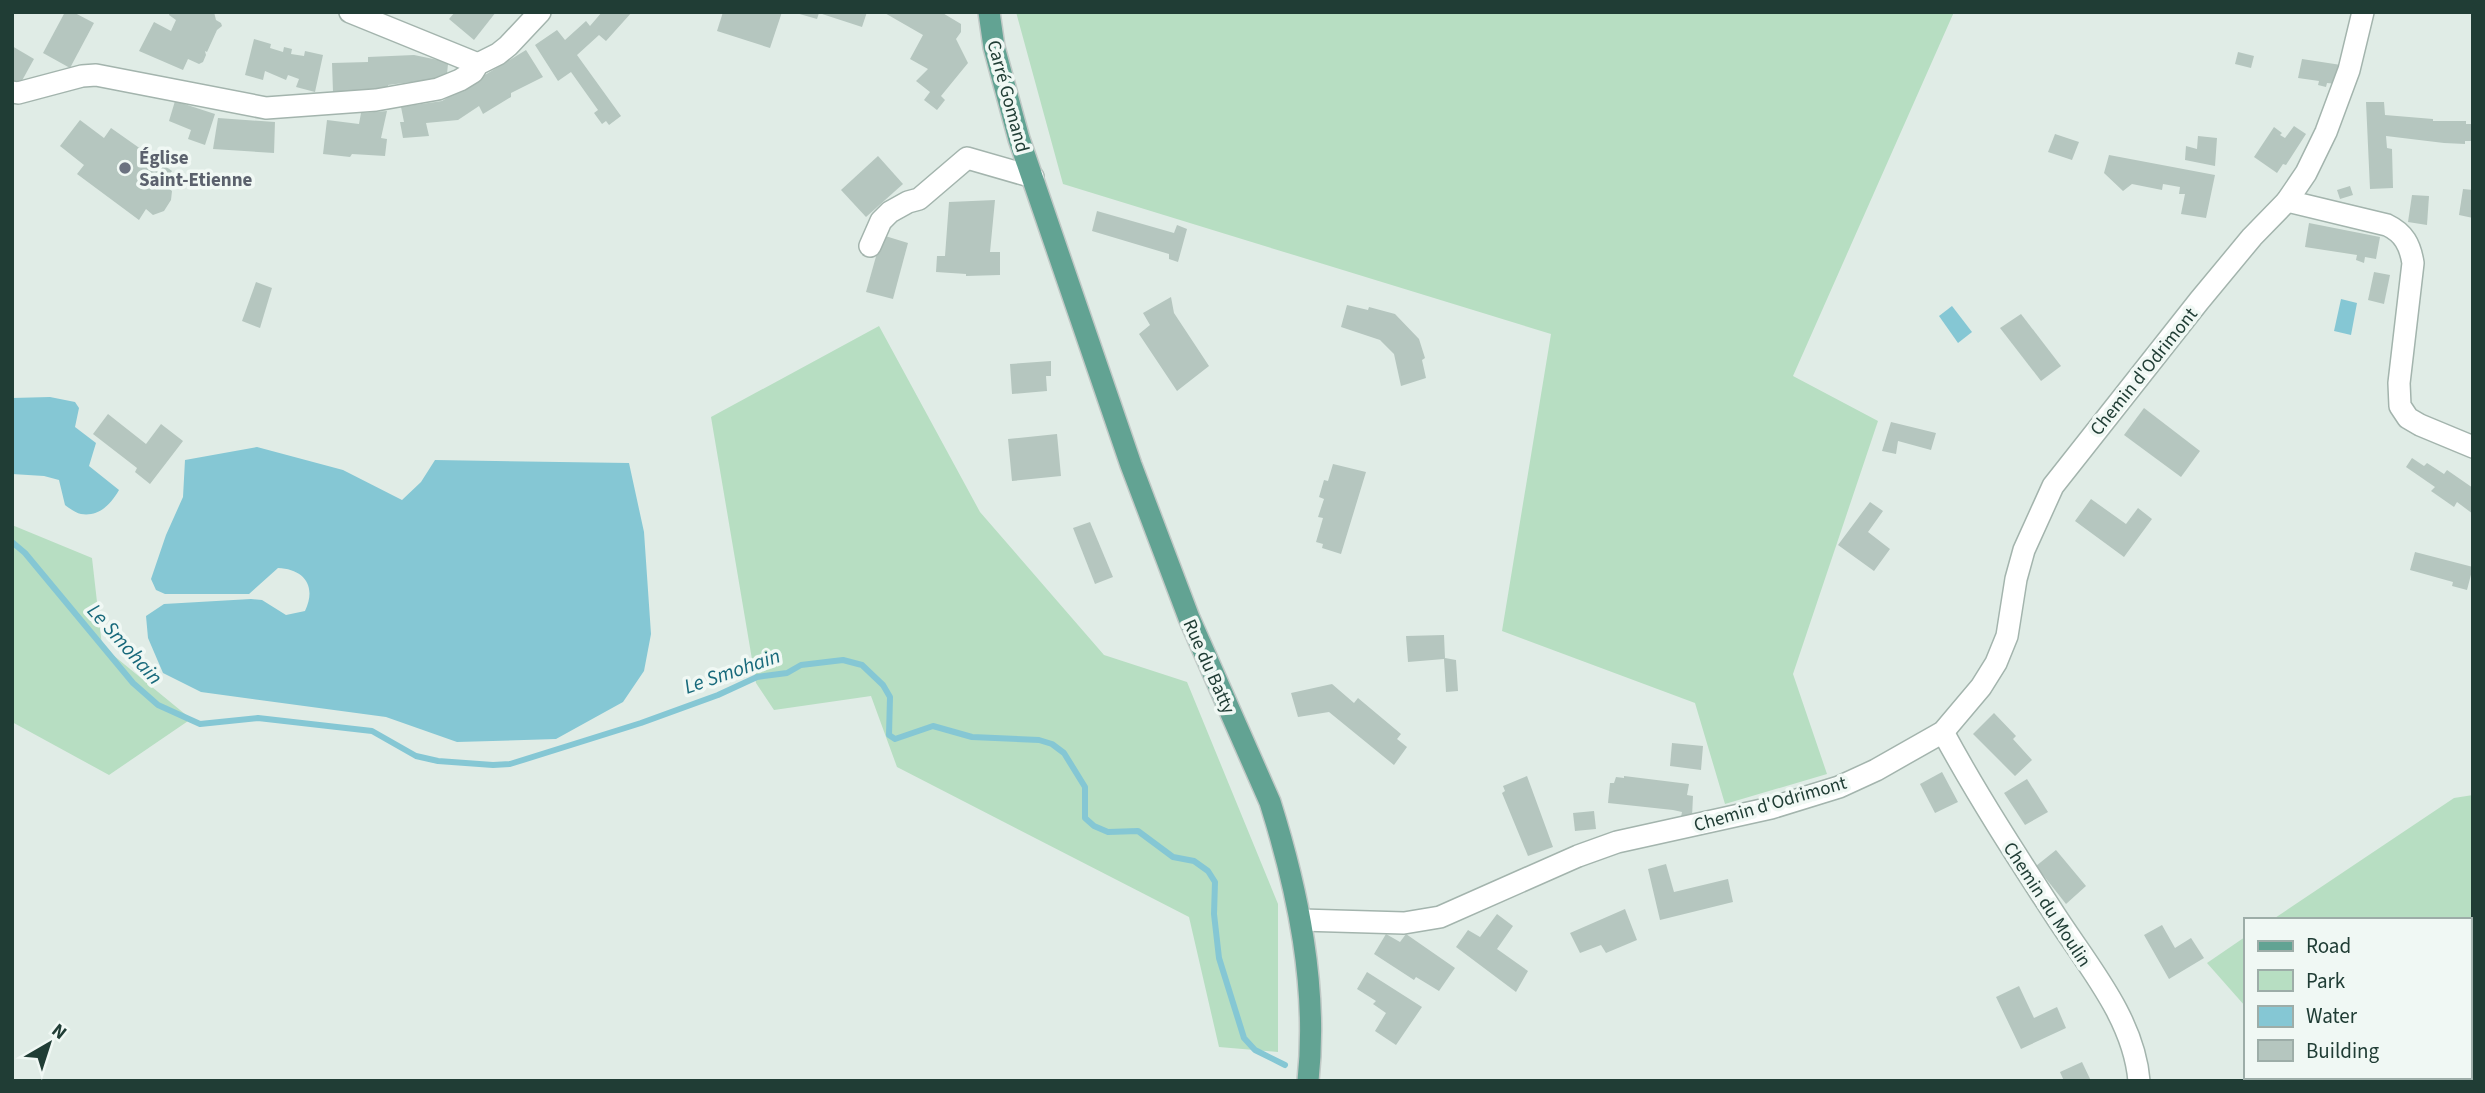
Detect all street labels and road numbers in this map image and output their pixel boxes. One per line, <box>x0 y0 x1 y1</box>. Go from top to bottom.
street label: Carré Gomand <box>980 37 1035 155</box>
street label: Chemin d'Odrimont <box>2084 302 2205 442</box>
street label: Rue du Batty <box>1176 615 1242 718</box>
street label: Chemin d'Odrimont <box>1691 770 1851 839</box>
street label: Chemin du Moulin <box>1996 837 2097 973</box>

